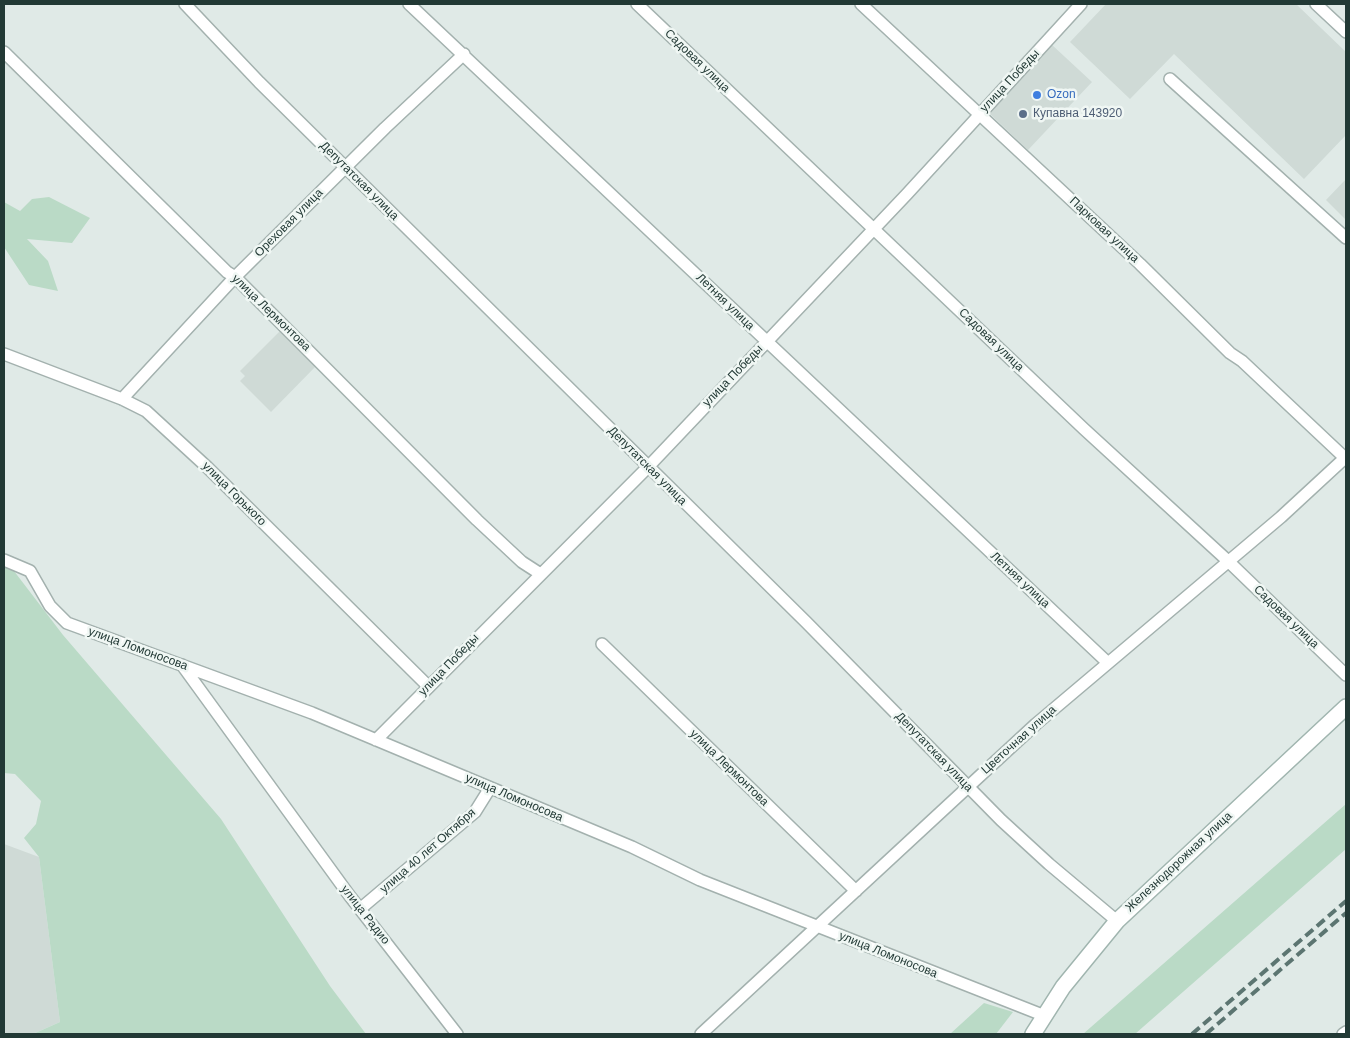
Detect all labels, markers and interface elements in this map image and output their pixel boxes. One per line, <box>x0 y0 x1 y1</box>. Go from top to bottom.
street label: Садовая улица <box>661 26 733 96</box>
street label: улица Победы <box>977 47 1043 115</box>
place label: Ozon <box>1047 88 1076 102</box>
marker: Ozon <box>1031 89 1043 101</box>
place label: Купавна 143920 <box>1033 107 1122 121</box>
marker: Купавна 143920 <box>1017 108 1029 120</box>
street label: Депутатская улица <box>317 139 401 223</box>
street label: Ореховая улица <box>252 186 326 260</box>
street label: Парковая улица <box>1066 194 1142 266</box>
street label: Летняя улица <box>693 271 757 333</box>
street label: улица Лермонтова <box>229 272 313 354</box>
street label: Садовая улица <box>955 305 1027 375</box>
street label: улица Победы <box>700 342 766 410</box>
street label: Депутатская улица <box>605 424 689 508</box>
street label: улица Горького <box>199 459 269 529</box>
street label: Летняя улица <box>987 549 1053 611</box>
street label: Садовая улица <box>1250 582 1322 652</box>
street label: улица Ломоносова <box>86 624 190 674</box>
street label: улица Победы <box>416 631 482 699</box>
street label: Цветочная улица <box>979 703 1059 777</box>
street label: Депутатская улица <box>892 709 976 795</box>
street label: улица Лермонтова <box>687 727 771 809</box>
street label: улица Ломоносова <box>463 771 565 825</box>
street label: улица 40 лет Октября <box>377 806 479 896</box>
street label: Железнодорожная улица <box>1123 809 1235 915</box>
street label: улица Радио <box>337 883 393 947</box>
street label: улица Ломоносова <box>837 929 939 981</box>

